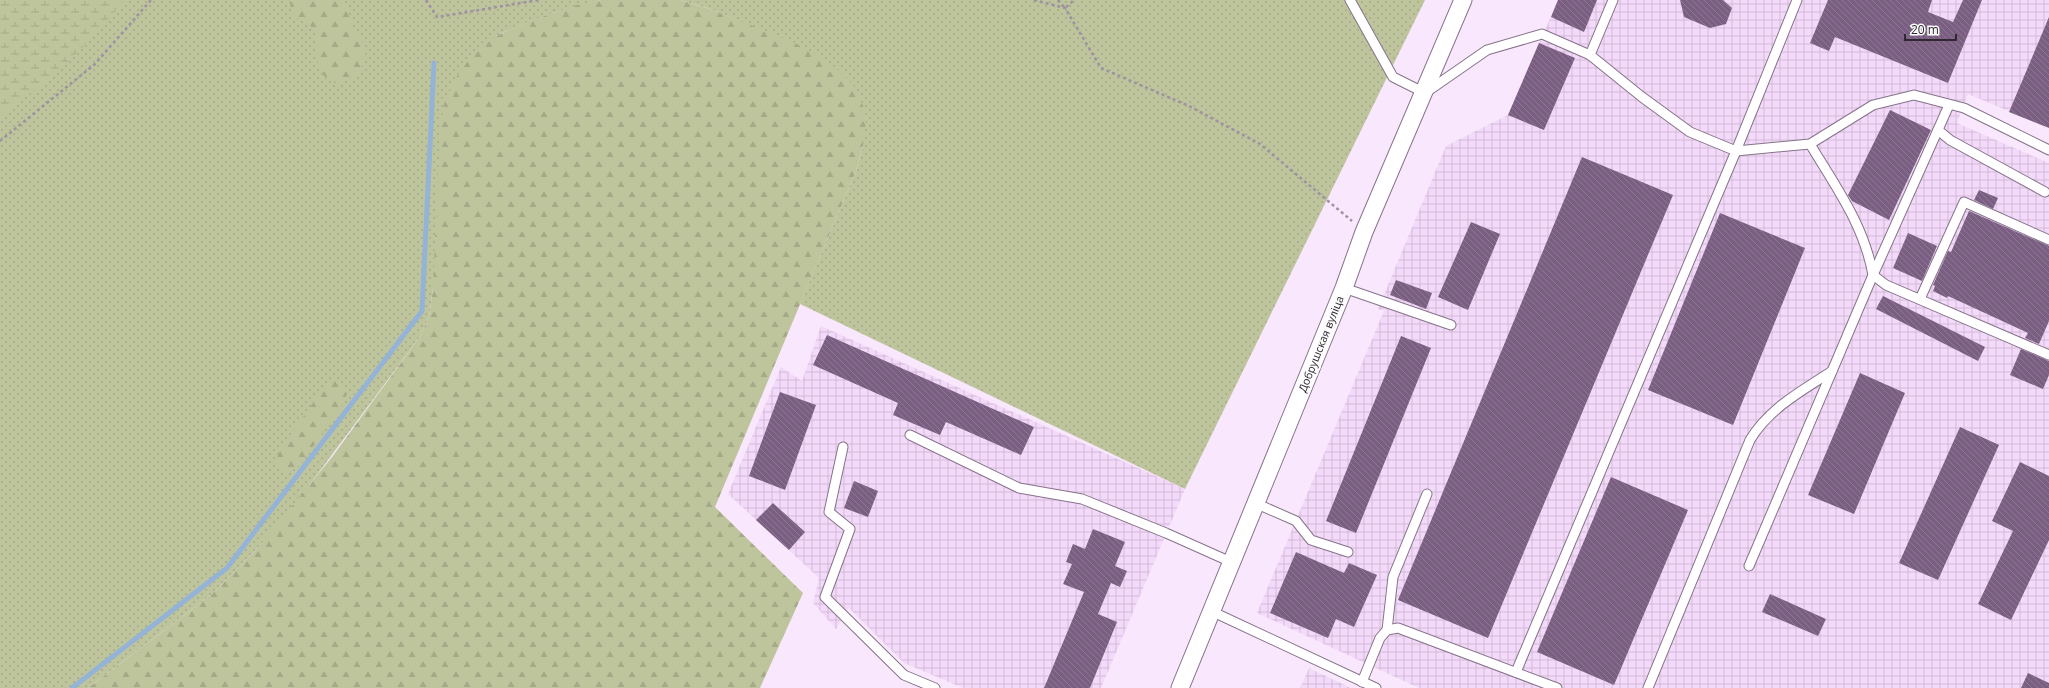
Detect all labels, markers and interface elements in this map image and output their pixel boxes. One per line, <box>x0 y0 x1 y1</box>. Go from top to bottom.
scale bar <box>1905 16 1956 42</box>
text: 20 m <box>1911 21 1939 38</box>
street label: Добрушская вуліца <box>1294 293 1347 394</box>

